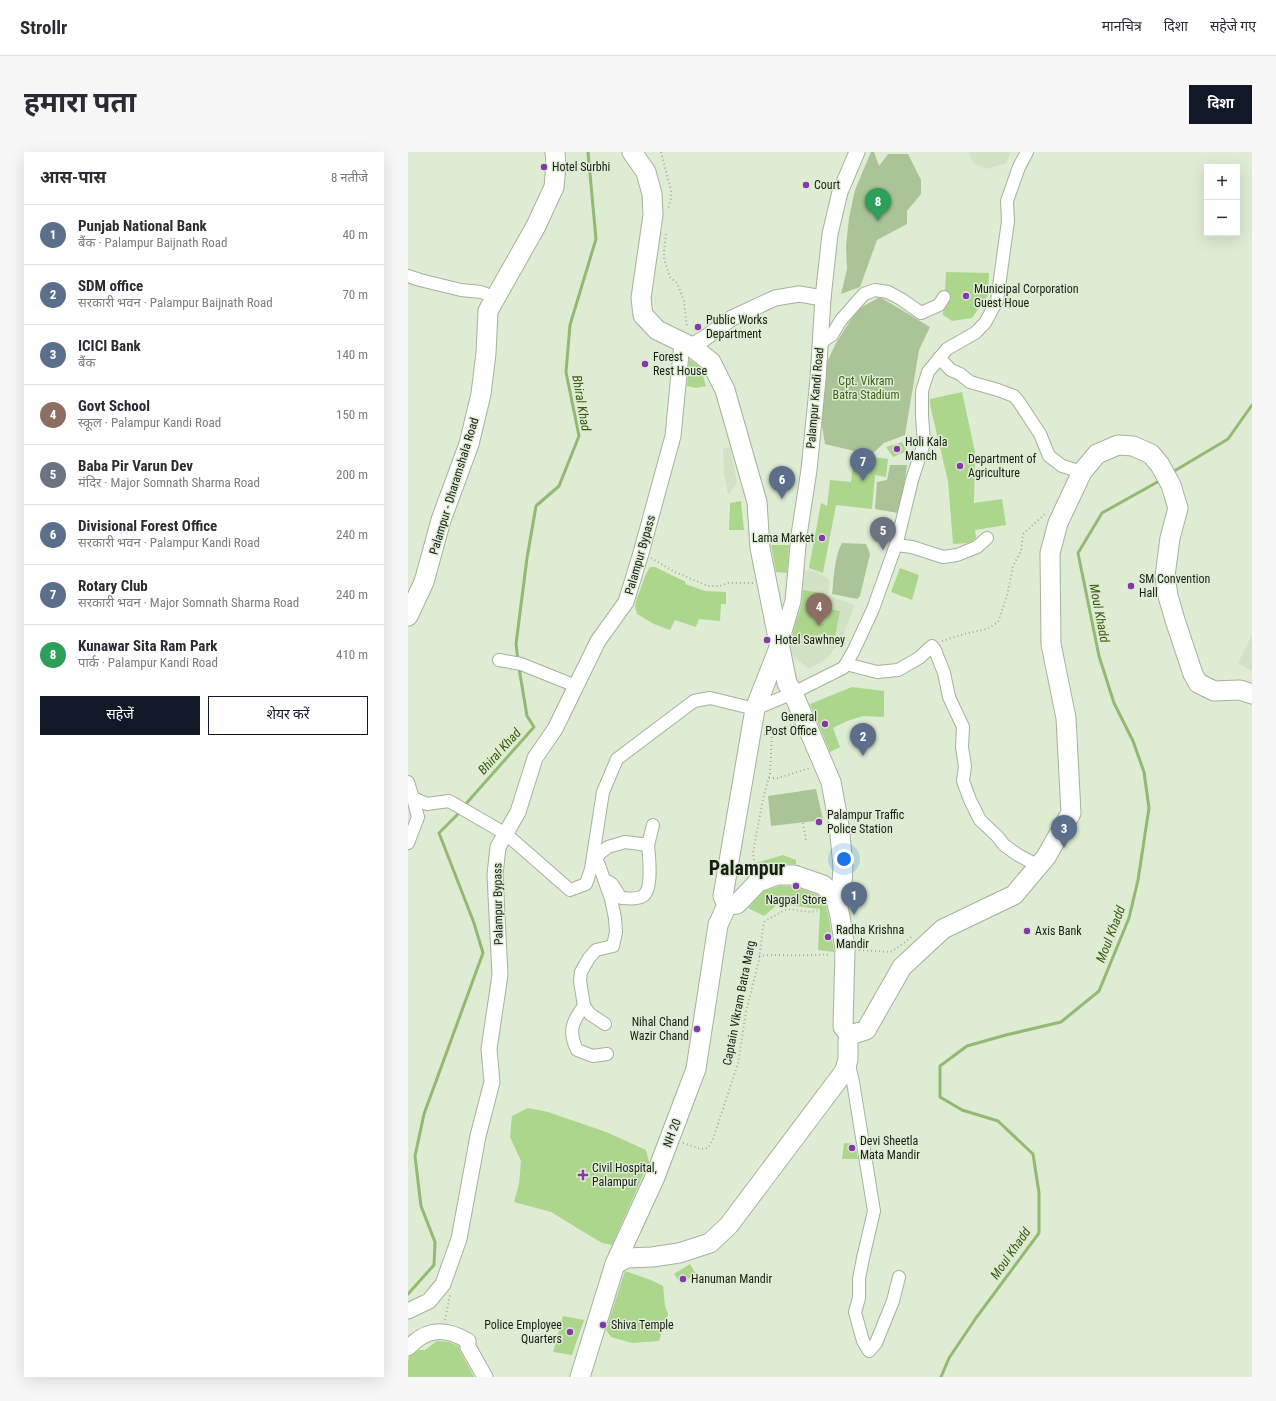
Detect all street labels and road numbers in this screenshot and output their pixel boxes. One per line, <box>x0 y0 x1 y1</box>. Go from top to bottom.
street label: Palampur Kandi Road <box>804 347 826 449</box>
street label: Palampur - Dharamshala Road <box>426 416 482 556</box>
street label: Palampur Bypass <box>622 514 658 596</box>
street label: Palampur Bypass <box>490 863 506 945</box>
street label: Captain Vikram Batra Marg <box>720 939 758 1067</box>
street label: NH 20 <box>660 1117 684 1149</box>

